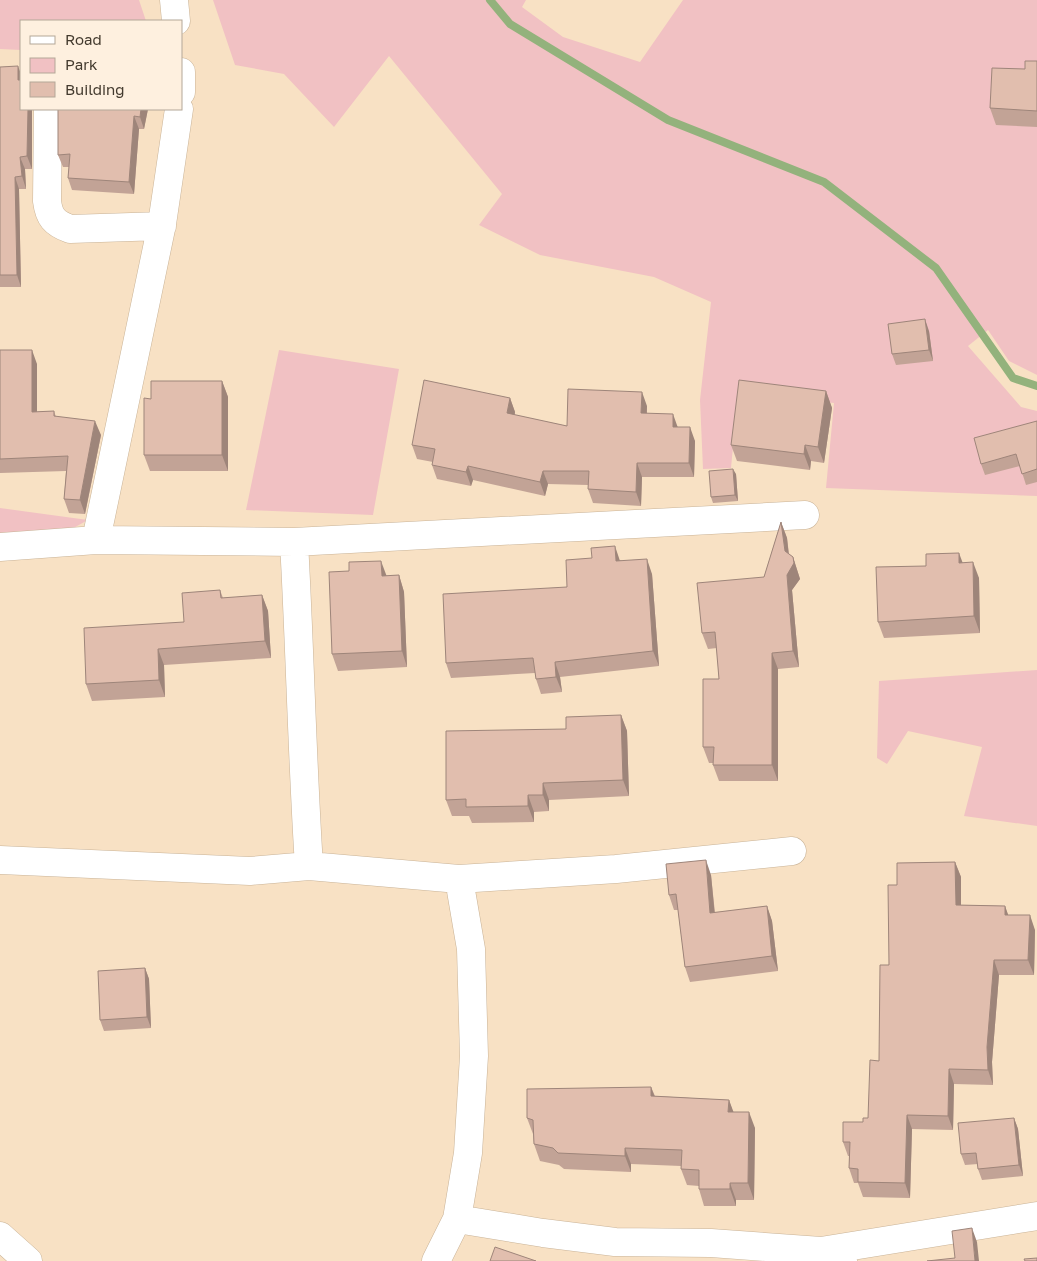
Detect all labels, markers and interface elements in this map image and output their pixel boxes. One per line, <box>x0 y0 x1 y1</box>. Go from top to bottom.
legend <box>20 20 182 110</box>
text: Road <box>65 30 102 48</box>
text: Park <box>65 55 98 73</box>
text: Building <box>65 80 125 98</box>

